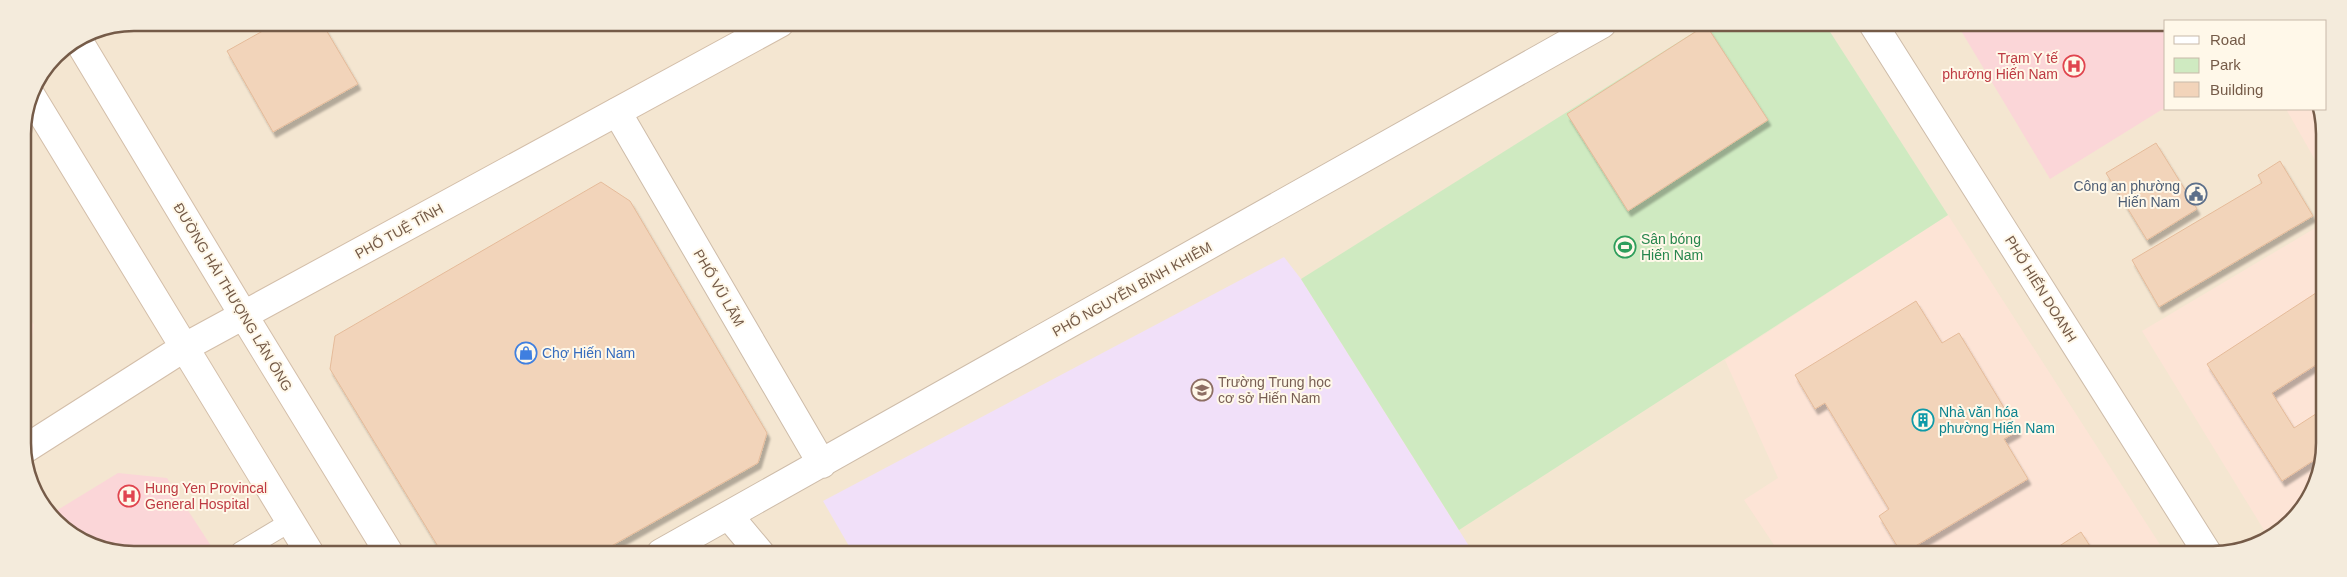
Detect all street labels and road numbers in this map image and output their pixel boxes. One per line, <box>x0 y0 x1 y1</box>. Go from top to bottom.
street label: PHỐ TUỆ TĨNH <box>352 199 446 262</box>
street label: ĐƯỜNG HẢI THƯỢNG LÃN ÔNG <box>170 200 296 394</box>
street label: PHỐ HIẾN DOANH <box>2002 232 2081 345</box>
street label: PHỐ NGUYỄN BỈNH KHIÊM <box>1049 238 1214 340</box>
street label: PHỐ VŨ LÃM <box>690 246 748 329</box>

